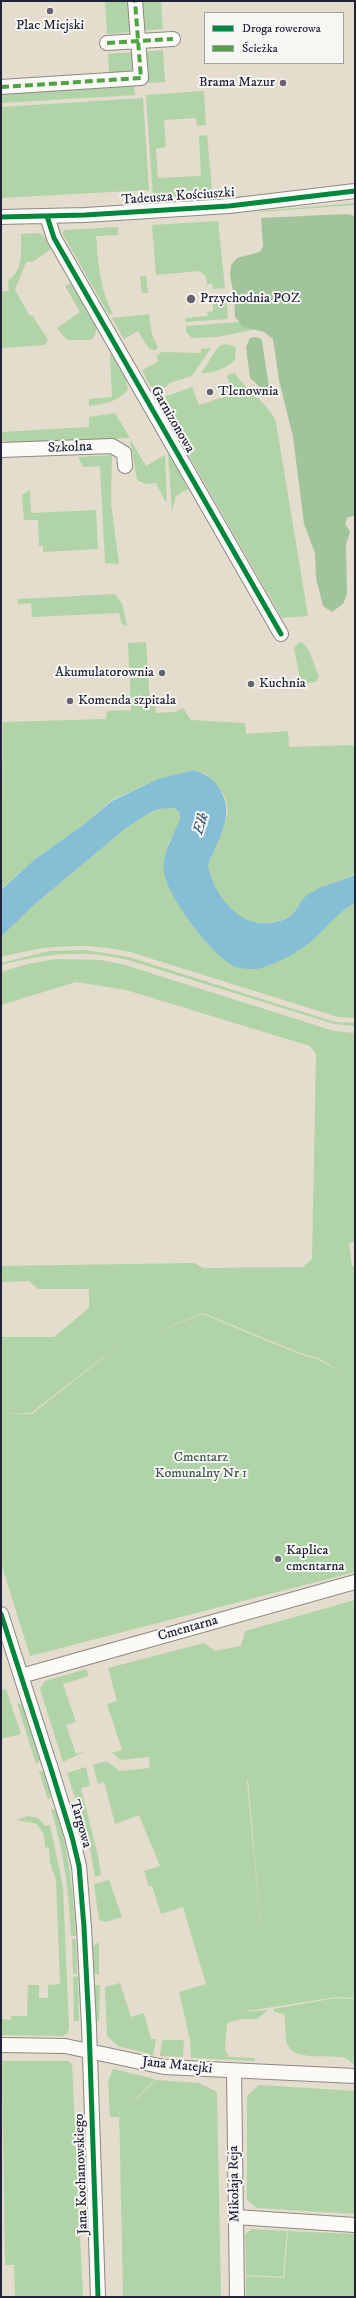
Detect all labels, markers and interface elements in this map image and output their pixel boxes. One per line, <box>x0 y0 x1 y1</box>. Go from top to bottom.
marker: Plac Miejski <box>45 6 55 16</box>
legend <box>204 12 344 64</box>
place label: Plac Miejski <box>16 18 84 34</box>
text: Droga rowerowa <box>242 21 321 36</box>
text: Ścieżka <box>242 41 278 56</box>
place label: Brama Mazur <box>199 75 275 91</box>
marker: Brama Mazur <box>278 78 288 88</box>
street label: Tadeusza Kościuszki <box>121 185 235 209</box>
place label: Przychodnia POZ <box>200 291 300 307</box>
marker: Przychodnia POZ <box>185 293 197 305</box>
street label: Garnizonowa <box>146 384 198 456</box>
place label: Tlenownia <box>218 384 278 400</box>
marker: Tlenownia <box>205 387 215 397</box>
street label: Szkolna <box>48 439 92 457</box>
place label: Akumulatorownia <box>55 665 154 681</box>
marker: Akumulatorownia <box>157 668 167 678</box>
place label: Kuchnia <box>259 676 306 692</box>
marker: Kuchnia <box>246 679 256 689</box>
place label: Komenda szpitala <box>78 693 176 709</box>
marker: Komenda szpitala <box>65 696 75 706</box>
water label: Ełk <box>190 811 214 837</box>
park label: Cmentarz Komunalny Nr 1 <box>155 1450 247 1482</box>
place label: Kaplica cmentarna <box>286 1543 344 1576</box>
marker: Kaplica cmentarna <box>273 1554 283 1564</box>
street label: Cmentarna <box>156 1612 220 1646</box>
street label: Targowa <box>65 1798 95 1850</box>
street label: Jana Matejki <box>141 2054 213 2078</box>
street label: Jana Kochanowskiego <box>71 2113 93 2235</box>
street label: Mikołaja Reja <box>226 2145 244 2223</box>

